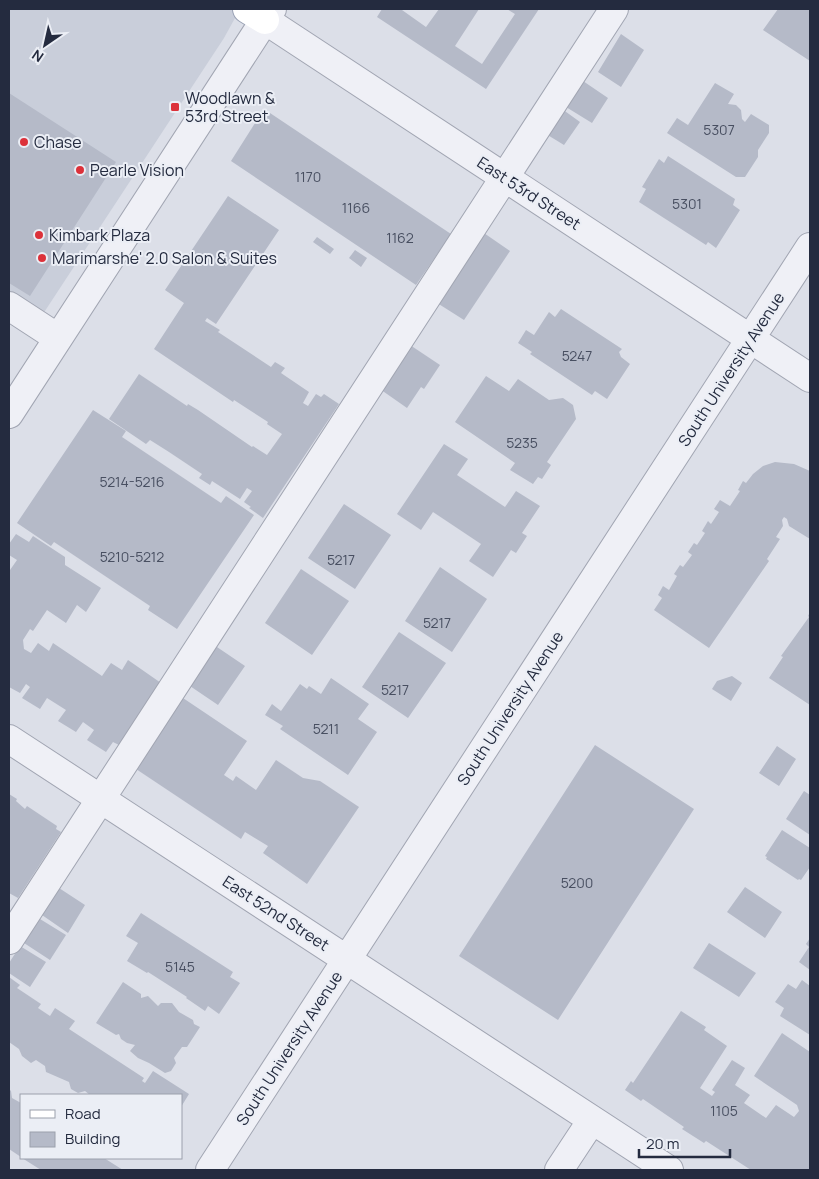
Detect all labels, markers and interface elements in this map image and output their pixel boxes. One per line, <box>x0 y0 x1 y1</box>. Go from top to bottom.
north arrow <box>20 20 70 70</box>
text: N <box>28 46 47 67</box>
place label: Woodlawn & 53rd Street <box>185 87 276 127</box>
marker: Woodlawn & 53rd Street <box>169 101 181 113</box>
house number: 5307 <box>703 120 735 139</box>
place label: Chase <box>34 131 82 153</box>
marker: Chase <box>18 136 30 148</box>
street label: East 53rd Street <box>473 151 585 235</box>
place label: Pearle Vision <box>90 159 184 181</box>
marker: Pearle Vision <box>74 164 86 176</box>
house number: 1170 <box>295 167 321 186</box>
house number: 5301 <box>672 194 702 213</box>
house number: 1166 <box>342 198 370 217</box>
place label: Kimbark Plaza <box>49 224 150 246</box>
house number: 1162 <box>386 228 414 247</box>
marker: Kimbark Plaza <box>33 229 45 241</box>
place label: Marimarshe' 2.0 Salon & Suites <box>52 247 277 269</box>
marker: Marimarshe' 2.0 Salon & Suites <box>36 252 48 264</box>
street label: South University Avenue <box>673 288 789 450</box>
house number: 5247 <box>562 346 592 365</box>
house number: 5235 <box>506 433 538 452</box>
house number: 5214-5216 <box>99 472 165 491</box>
house number: 5210-5212 <box>100 547 164 566</box>
house number: 5217 <box>327 550 355 569</box>
house number: 5217 <box>423 613 451 632</box>
street label: South University Avenue <box>452 627 568 789</box>
house number: 5217 <box>381 680 409 699</box>
house number: 5211 <box>313 719 339 738</box>
street label: East 52nd Street <box>218 870 334 956</box>
house number: 5200 <box>561 873 593 892</box>
house number: 5145 <box>165 957 195 976</box>
street label: South University Avenue <box>231 967 347 1129</box>
legend <box>20 1094 182 1159</box>
house number: 1105 <box>710 1101 738 1120</box>
text: Road <box>65 1103 101 1124</box>
scale bar <box>639 1126 730 1158</box>
text: Building <box>65 1128 120 1149</box>
text: 20 m <box>646 1133 679 1154</box>

